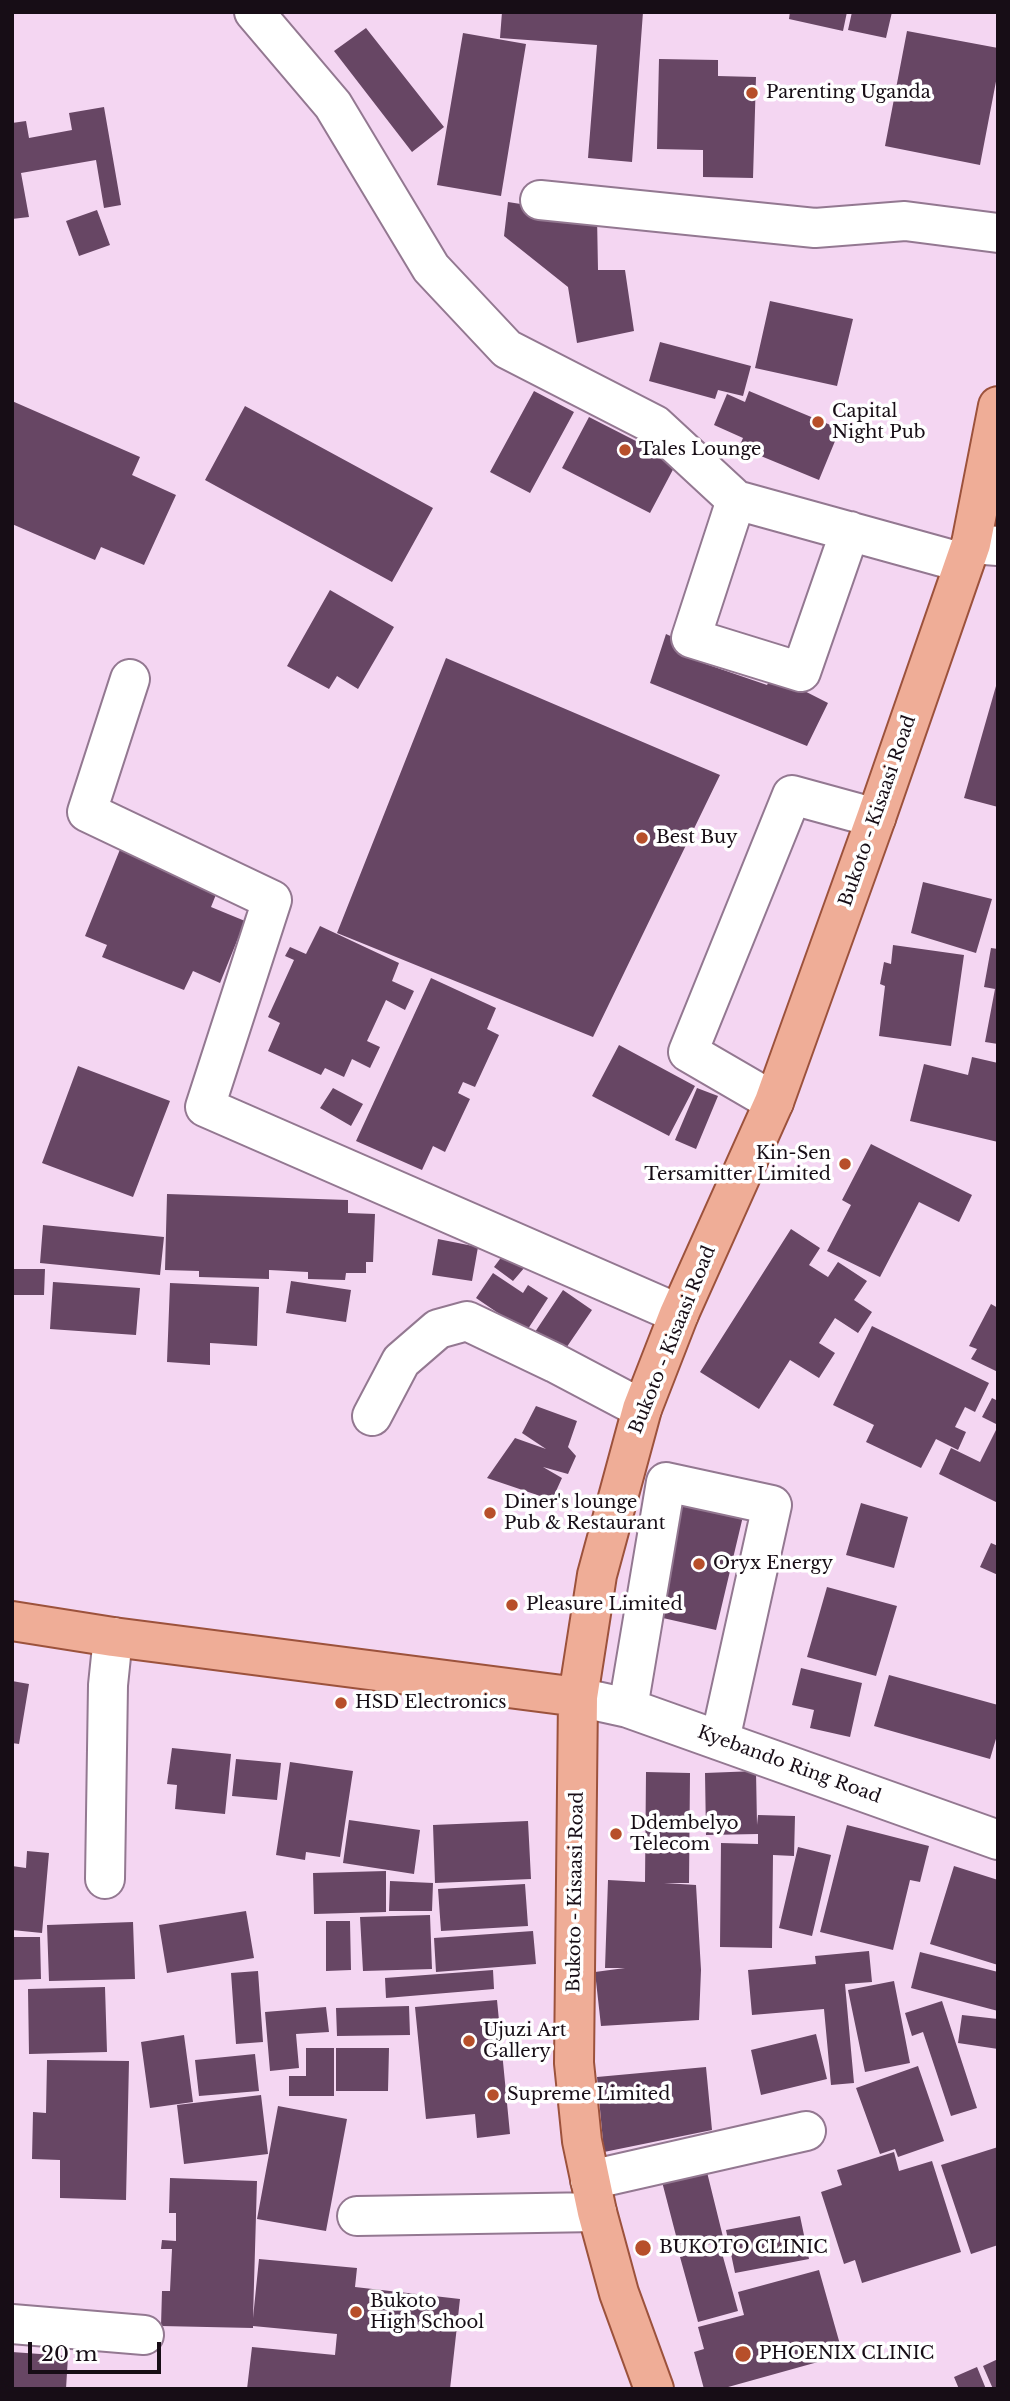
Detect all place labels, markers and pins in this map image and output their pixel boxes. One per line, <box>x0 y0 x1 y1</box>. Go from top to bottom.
place label: Parenting Uganda <box>766 82 931 104</box>
marker: Parenting Uganda <box>744 85 760 101</box>
place label: Capital Night Pub <box>832 401 925 444</box>
marker: Capital Night Pub <box>810 414 826 430</box>
place label: Tales Lounge <box>639 439 761 461</box>
marker: Tales Lounge <box>617 442 633 458</box>
place label: Best Buy <box>656 827 738 849</box>
marker: Best Buy <box>634 830 650 846</box>
place label: Kin-Sen Tersamitter Limited <box>644 1143 831 1186</box>
marker: Kin-Sen Tersamitter Limited <box>837 1156 853 1172</box>
place label: Diner's lounge Pub & Restaurant <box>504 1492 665 1534</box>
marker: Diner's lounge Pub & Restaurant <box>482 1505 498 1521</box>
place label: Oryx Energy <box>713 1553 833 1575</box>
marker: Oryx Energy <box>691 1556 707 1572</box>
place label: Pleasure Limited <box>526 1594 683 1616</box>
marker: Pleasure Limited <box>504 1597 520 1613</box>
place label: HSD Electronics <box>355 1692 507 1714</box>
marker: HSD Electronics <box>333 1695 349 1711</box>
place label: Ddembelyo Telecom <box>630 1813 738 1856</box>
marker: Ddembelyo Telecom <box>608 1826 624 1842</box>
place label: Ujuzi Art Gallery <box>483 2020 567 2062</box>
marker: Ujuzi Art Gallery <box>461 2033 477 2049</box>
place label: Supreme Limited <box>507 2084 670 2106</box>
marker: Supreme Limited <box>485 2087 501 2103</box>
place label: BUKOTO CLINIC <box>659 2237 828 2259</box>
marker: BUKOTO CLINIC <box>633 2238 653 2258</box>
place label: Bukoto High School <box>370 2291 484 2334</box>
marker: Bukoto High School <box>348 2304 364 2320</box>
place label: PHOENIX CLINIC <box>759 2343 934 2365</box>
marker: PHOENIX CLINIC <box>733 2344 753 2364</box>

